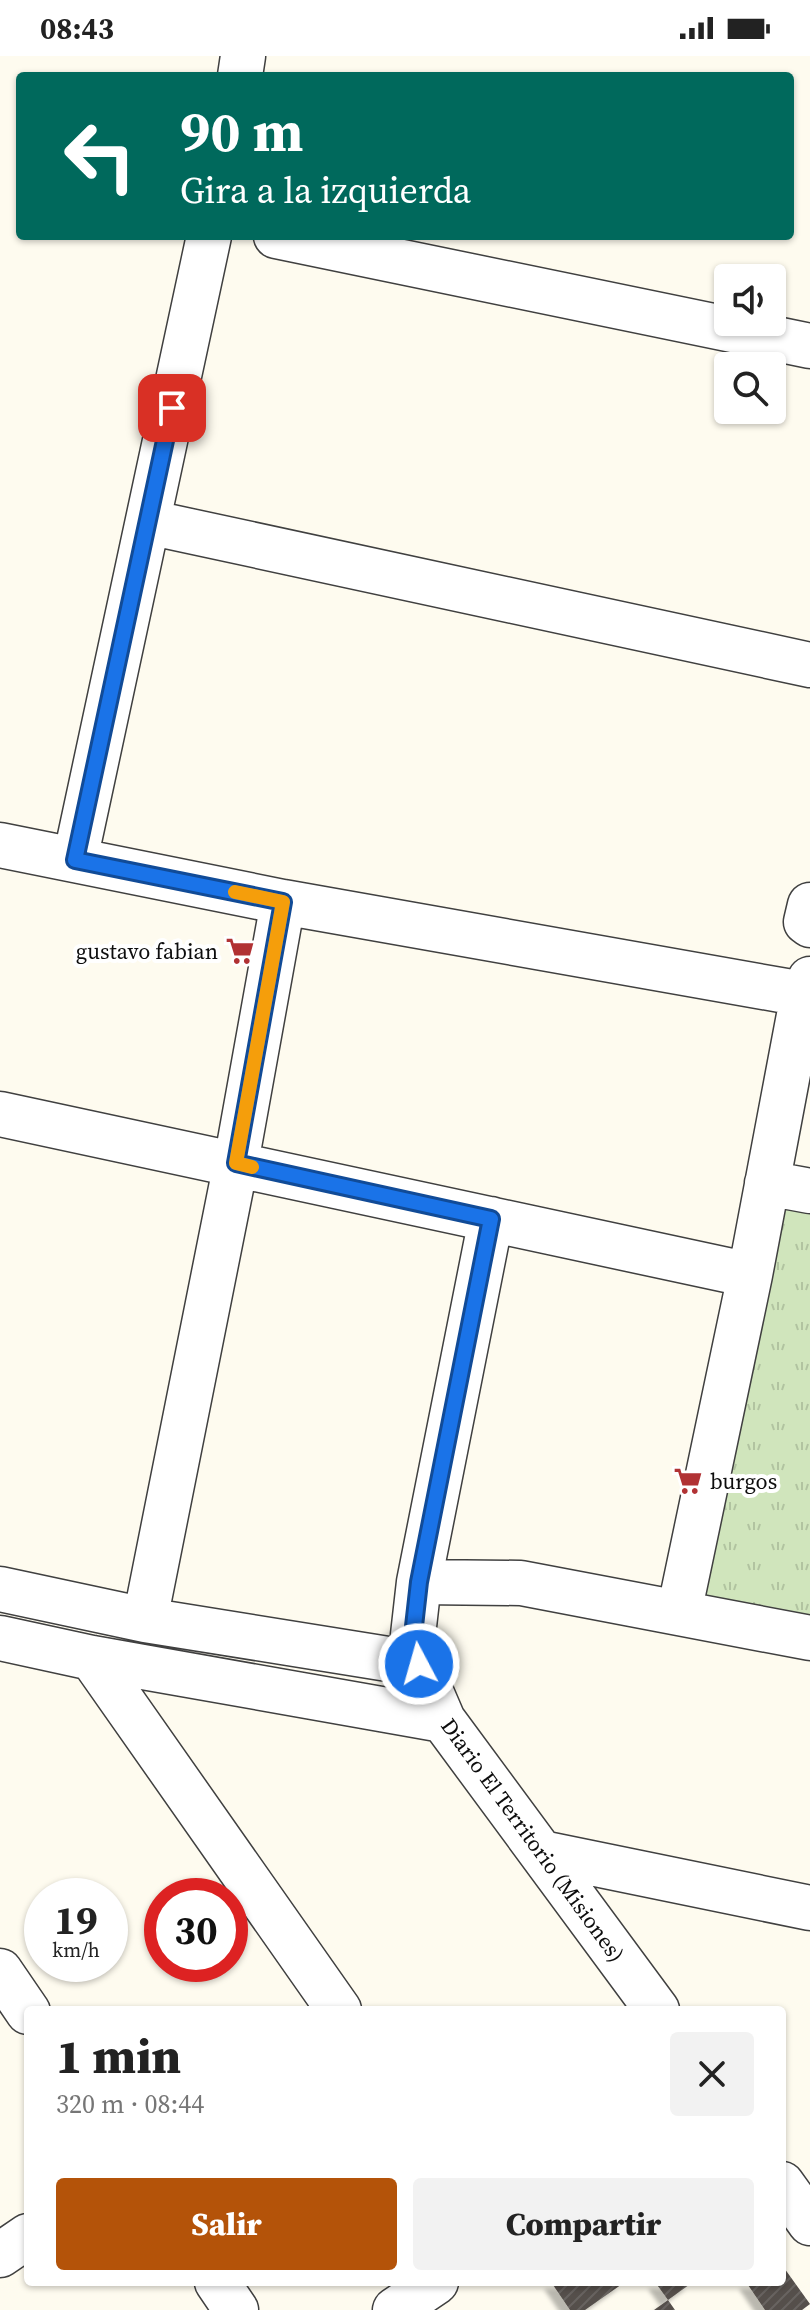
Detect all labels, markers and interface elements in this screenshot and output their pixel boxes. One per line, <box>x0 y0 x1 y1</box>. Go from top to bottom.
text: 08:43 <box>40 8 114 49</box>
text: 90 m <box>180 93 303 170</box>
icon: left <box>48 104 152 208</box>
text: Gira a la izquierda <box>180 166 471 215</box>
map controls <box>714 264 786 424</box>
button: sound <box>714 264 786 336</box>
button: search <box>714 352 786 424</box>
pin <box>138 374 206 442</box>
icon: arrive <box>150 386 194 430</box>
place label: gustavo fabian <box>76 936 218 966</box>
supermarket icon: gustavo fabian <box>225 936 255 966</box>
supermarket icon: burgos <box>673 1466 703 1496</box>
place label: burgos <box>710 1466 777 1496</box>
position arrow <box>377 1622 461 1706</box>
street label: Diario El Territorio (Misiones) <box>434 1712 632 1968</box>
speed limit sign: 30 <box>144 1878 248 1982</box>
text: 19 <box>54 1893 98 1947</box>
text: km/h <box>52 1936 100 1964</box>
text: 1 min <box>56 2023 181 2089</box>
button: close <box>670 2032 754 2116</box>
text: 320 m · 08:44 <box>56 2086 204 2122</box>
button: Salir <box>56 2178 397 2270</box>
button: Compartir <box>413 2178 754 2270</box>

